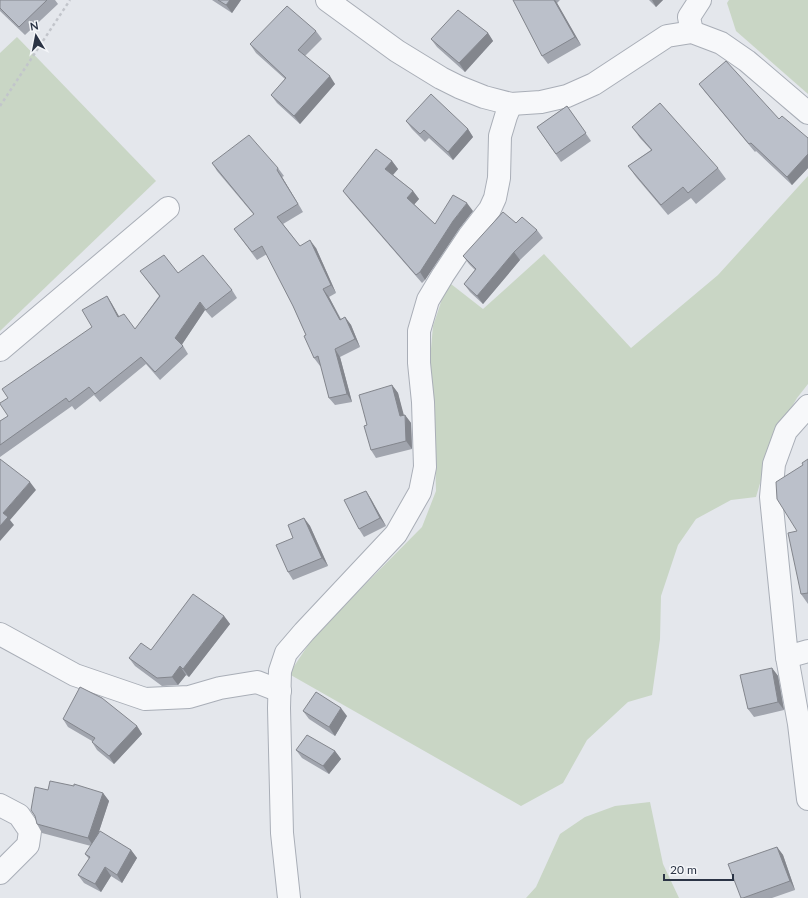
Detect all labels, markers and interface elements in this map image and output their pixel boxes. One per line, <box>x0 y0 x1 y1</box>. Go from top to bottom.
north arrow <box>16 16 56 56</box>
text: N <box>29 19 39 33</box>
scale bar <box>664 856 733 882</box>
text: 20 m <box>670 862 697 877</box>

